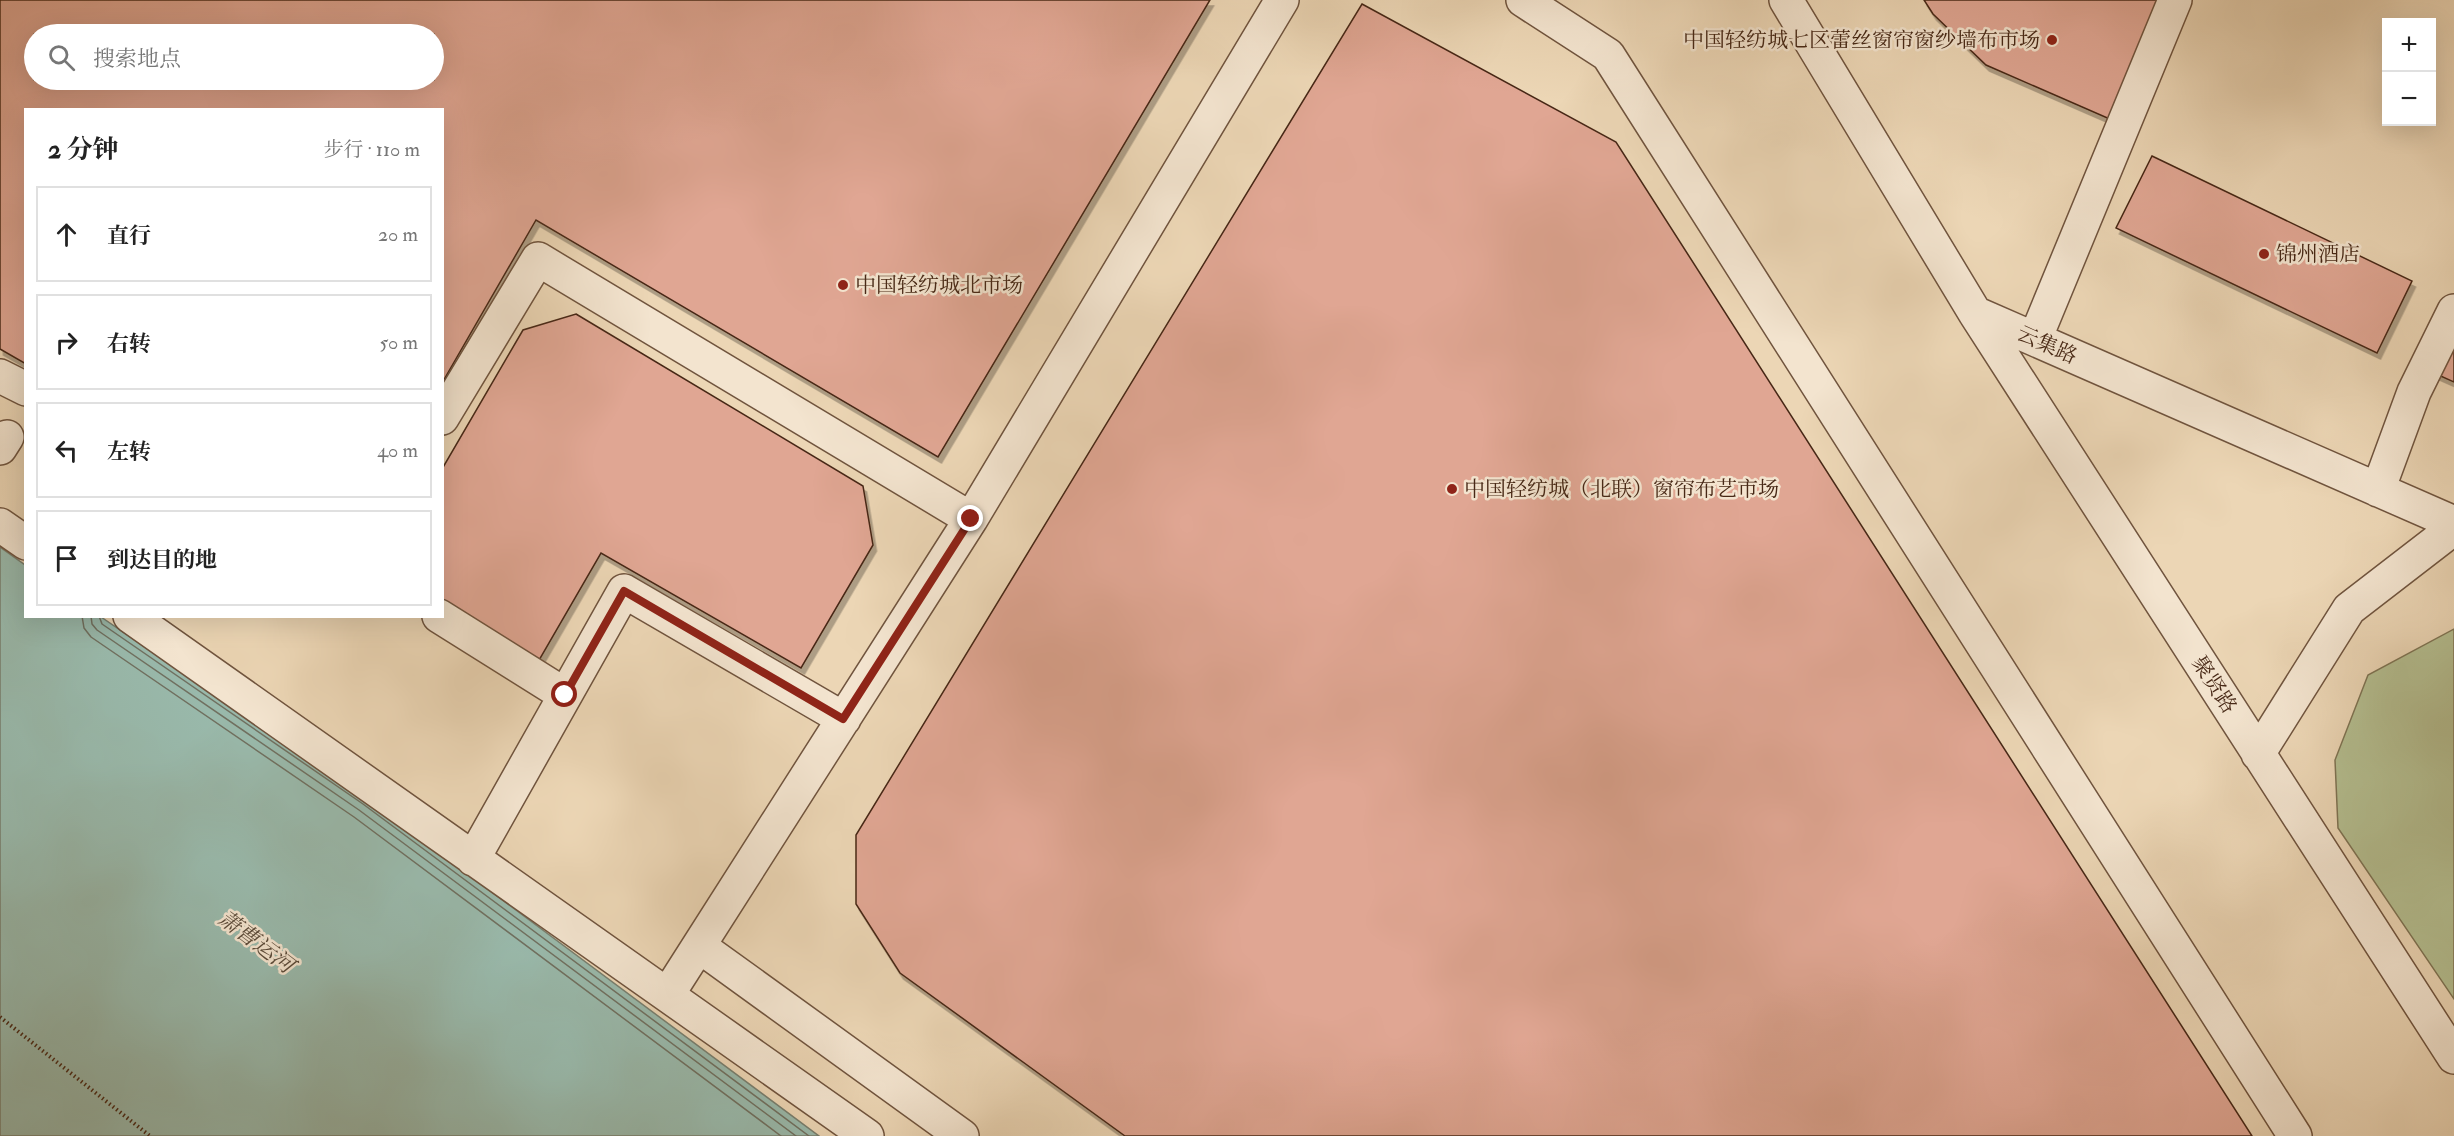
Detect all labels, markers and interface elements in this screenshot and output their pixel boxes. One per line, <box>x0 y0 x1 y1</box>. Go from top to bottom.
map controls <box>2382 18 2436 126</box>
button: + <box>2382 18 2436 72</box>
search box <box>24 24 444 90</box>
place label: 中国轻纺城七区蕾丝窗帘窗纱墙布市场 <box>1683 27 2040 54</box>
marker: 中国轻纺城七区蕾丝窗帘窗纱墙布市场 <box>2045 33 2059 47</box>
icon: search <box>45 41 78 74</box>
text: 搜索地点 <box>93 45 181 73</box>
button: − <box>2382 72 2436 126</box>
text: 2 分钟 <box>48 134 119 166</box>
text: 步行 · 110 m <box>324 137 420 162</box>
icon: ahead <box>50 218 83 251</box>
text: 直行 <box>107 222 151 250</box>
text: 20 m <box>378 222 418 247</box>
place label: 锦州酒店 <box>2276 241 2360 268</box>
marker: 锦州酒店 <box>2257 247 2271 261</box>
place label: 中国轻纺城北市场 <box>855 272 1023 299</box>
marker: 中国轻纺城北市场 <box>836 278 850 292</box>
street label: 云集路 <box>2013 320 2081 370</box>
icon: right <box>50 326 83 359</box>
text: 右转 <box>107 330 151 358</box>
text: 50 m <box>379 330 418 355</box>
icon: left <box>50 434 83 467</box>
text: 左转 <box>107 438 151 466</box>
text: 40 m <box>377 438 418 463</box>
place label: 中国轻纺城（北联）窗帘布艺市场 <box>1464 476 1779 503</box>
marker: 中国轻纺城（北联）窗帘布艺市场 <box>1445 482 1459 496</box>
route end <box>957 505 983 531</box>
icon: arrive <box>50 542 83 575</box>
text: 到达目的地 <box>107 546 217 574</box>
street label: 聚贤路 <box>2186 651 2242 719</box>
route start <box>551 681 577 707</box>
water label: 萧曹运河 <box>212 904 303 982</box>

